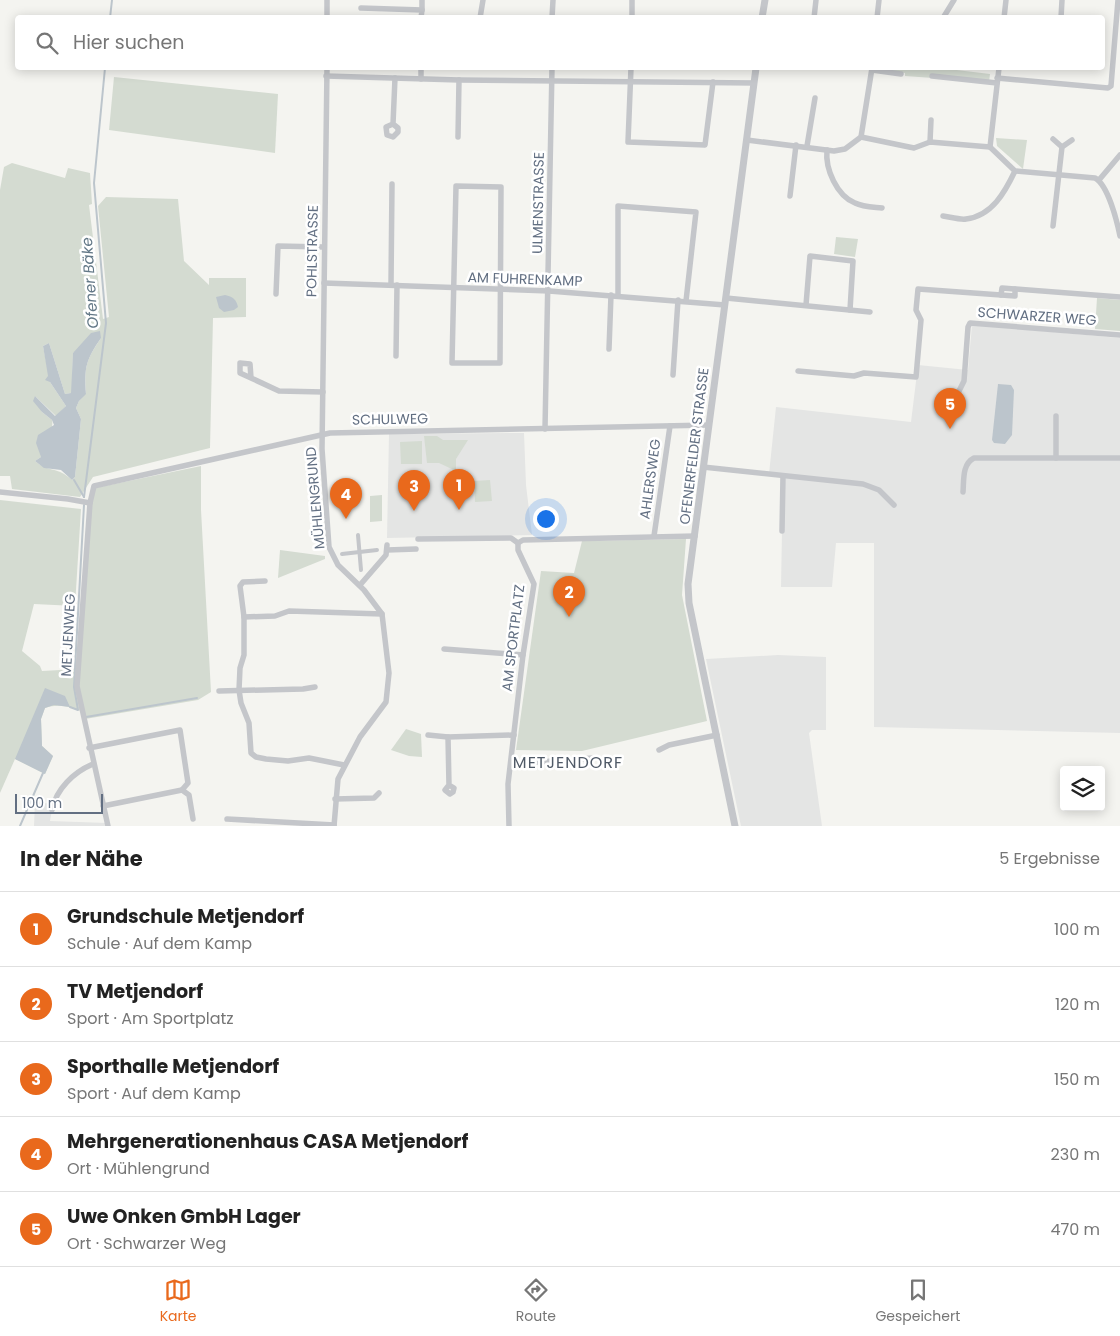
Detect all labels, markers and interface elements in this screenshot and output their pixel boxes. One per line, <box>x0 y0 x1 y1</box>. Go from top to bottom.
search box <box>15 15 1105 70</box>
icon: search <box>33 29 61 57</box>
text: Hier suchen <box>73 29 184 56</box>
street label: ULMENSTRASSE <box>527 152 549 254</box>
street label: POHLSTRASSE <box>301 205 323 297</box>
water label: Ofener Bäke <box>76 237 103 329</box>
street label: AM FUHRENKAMP <box>467 267 583 291</box>
street label: SCHWARZER WEG <box>977 302 1097 330</box>
street label: OFENERFELDER STRASSE <box>674 366 714 526</box>
pin: 5 <box>934 388 966 429</box>
street label: SCHULWEG <box>352 408 428 430</box>
street label: AHLERSWEG <box>634 437 666 520</box>
street label: MÜHLENGRUND <box>301 446 329 550</box>
pin: 1 <box>443 469 475 510</box>
pin: 3 <box>398 470 430 511</box>
pin: 4 <box>330 478 362 519</box>
your location <box>533 506 559 532</box>
pin: 2 <box>553 576 585 617</box>
street label: AM SPORTPLATZ <box>497 583 529 693</box>
street label: METJENWEG <box>56 593 80 677</box>
district label: METJENDORF <box>513 751 623 774</box>
map controls <box>1060 766 1105 811</box>
button: layers <box>1060 766 1105 811</box>
scale bar <box>15 791 102 814</box>
text: 100 m <box>22 793 62 813</box>
text: In der Nähe <box>20 844 143 873</box>
text: 5 Ergebnisse <box>999 847 1100 870</box>
text: Grundschule Metjendorf <box>67 903 304 930</box>
text: 1 <box>33 918 39 941</box>
text: 100 m <box>1054 918 1100 941</box>
text: Schule · Auf dem Kamp <box>67 932 252 955</box>
text: TV Metjendorf <box>67 978 203 1005</box>
text: 2 <box>31 993 41 1016</box>
text: 120 m <box>1055 993 1100 1016</box>
text: Sport · Am Sportplatz <box>67 1007 234 1030</box>
text: Sporthalle Metjendorf <box>67 1053 279 1080</box>
text: 3 <box>31 1068 41 1091</box>
text: 150 m <box>1054 1068 1100 1091</box>
text: Sport · Auf dem Kamp <box>67 1082 241 1105</box>
text: Mehrgenerationenhaus CASA Metjendorf <box>67 1128 468 1155</box>
text: 4 <box>31 1143 41 1166</box>
text: 230 m <box>1051 1143 1100 1166</box>
text: Ort · Mühlengrund <box>67 1157 210 1180</box>
text: Uwe Onken GmbH Lager <box>67 1203 301 1230</box>
text: 5 <box>31 1218 41 1241</box>
text: 470 m <box>1050 1218 1100 1241</box>
text: Ort · Schwarzer Weg <box>67 1232 226 1255</box>
tab: Karte <box>160 1276 197 1327</box>
tab: Route <box>516 1276 556 1327</box>
tab: Gespeichert <box>875 1276 960 1327</box>

